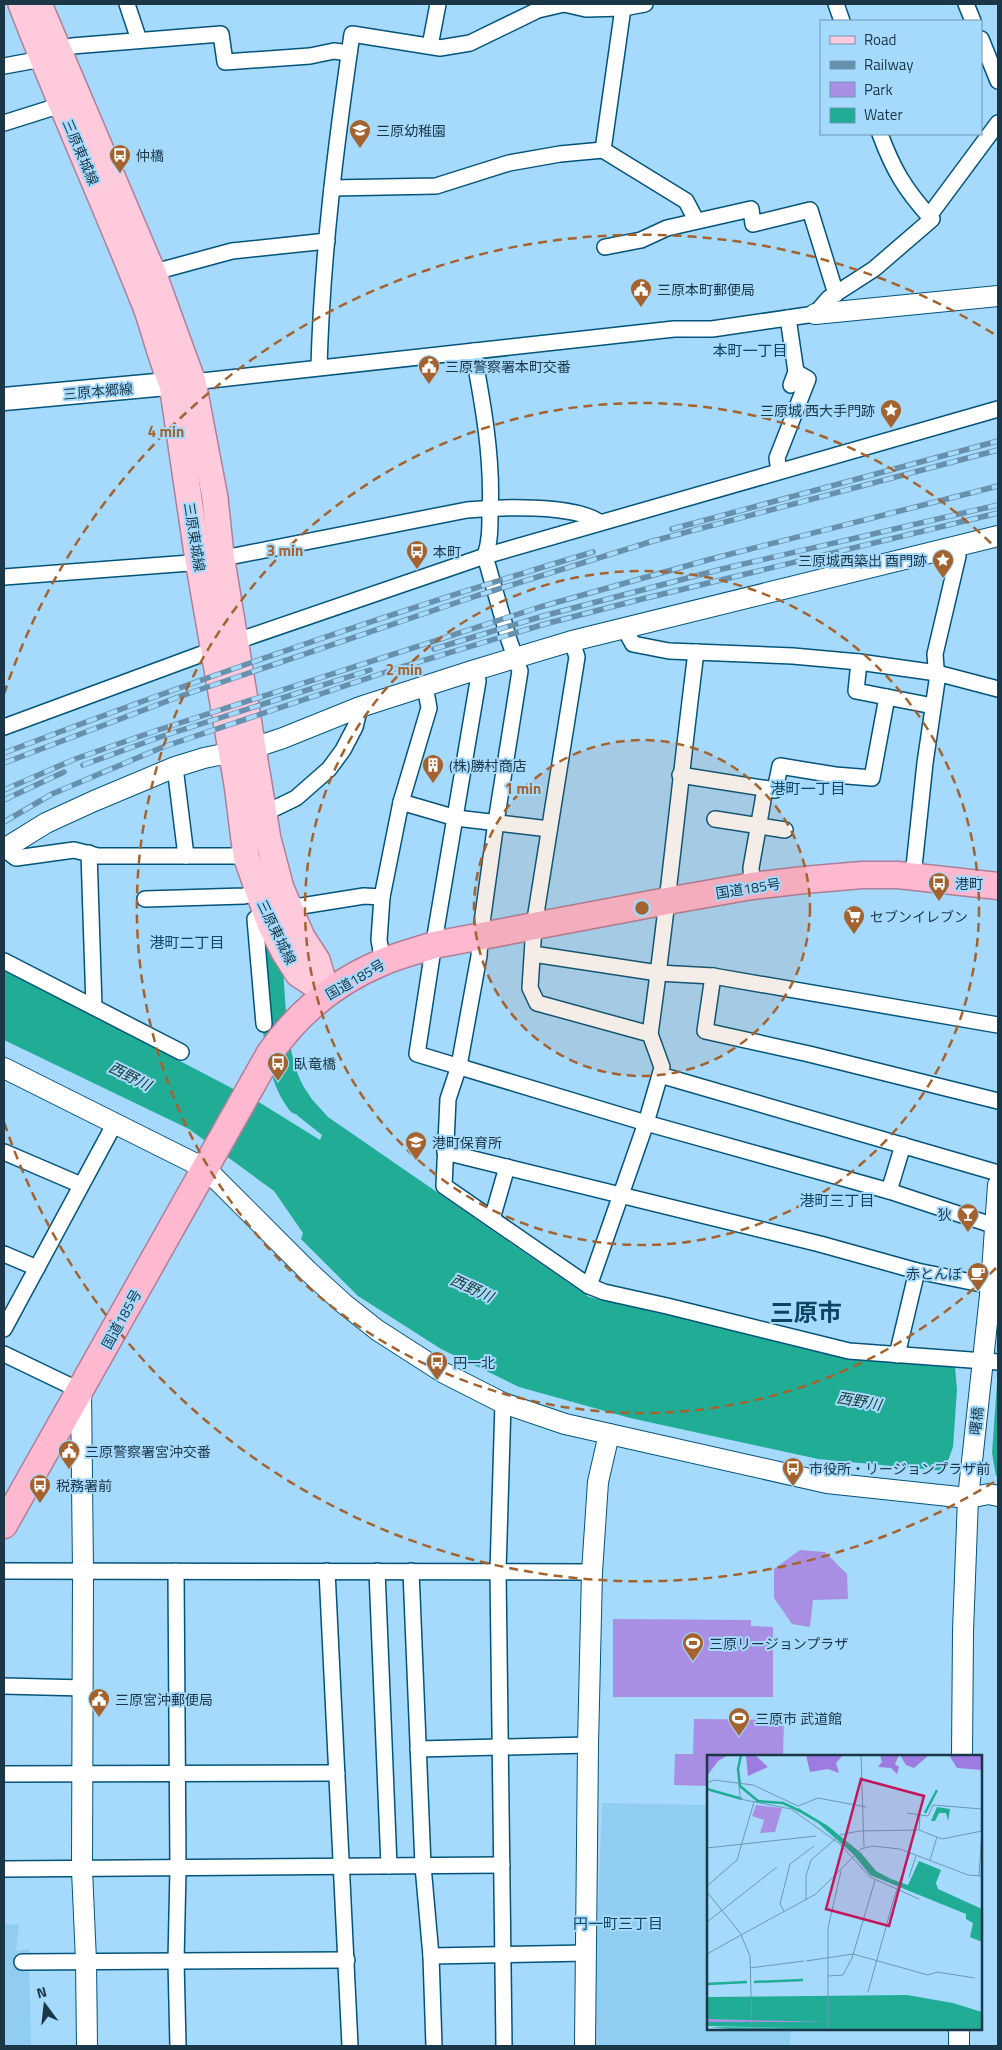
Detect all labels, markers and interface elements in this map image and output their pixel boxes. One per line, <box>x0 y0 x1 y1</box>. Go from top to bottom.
legend <box>820 20 982 135</box>
text: Road <box>864 28 896 51</box>
text: Railway <box>864 53 914 76</box>
text: Park <box>864 78 893 101</box>
text: Water <box>864 103 903 126</box>
street label: 三原東城線 <box>58 116 104 188</box>
school or university icon: 三原幼稚園 <box>348 118 372 149</box>
place label: 三原幼稚園 <box>376 120 446 141</box>
bus stop icon: 仲橋 <box>108 143 132 174</box>
place label: 仲橋 <box>136 145 164 166</box>
public building icon: 三原本町郵便局 <box>629 277 653 308</box>
place label: 三原本町郵便局 <box>657 279 755 300</box>
district label: 本町一丁目 <box>712 339 788 362</box>
public building icon: 三原警察署本町交番 <box>417 354 441 385</box>
place label: 三原警察署本町交番 <box>445 356 571 377</box>
street label: 三原本郷線 <box>62 377 134 405</box>
place icon: 三原城 西大手門跡 <box>879 398 903 429</box>
place label: 三原城 西大手門跡 <box>760 400 875 421</box>
text: 4 min <box>148 420 184 443</box>
street label: 三原東城線 <box>179 501 211 573</box>
text: 3 min <box>267 539 303 562</box>
bus stop icon: 本町 <box>405 539 429 570</box>
place label: 本町 <box>433 541 461 562</box>
place icon: 三原城西築出 酉門跡 <box>931 548 955 579</box>
place label: 三原城西築出 酉門跡 <box>798 550 927 571</box>
text: 2 min <box>386 658 422 681</box>
building icon: (株)勝村商店 <box>421 753 445 784</box>
place label: (株)勝村商店 <box>449 755 526 776</box>
text: 1 min <box>505 777 541 800</box>
district label: 港町一丁目 <box>770 777 846 800</box>
bus stop icon: 港町 <box>927 871 951 902</box>
street label: 国道185号 <box>714 873 782 903</box>
place label: 港町 <box>955 873 983 894</box>
street label: 三原東城線 <box>252 896 302 968</box>
centre of rings <box>633 899 651 917</box>
supermarket icon: セブンイレブン <box>842 904 866 935</box>
place label: セブンイレブン <box>870 906 968 927</box>
district label: 港町二丁目 <box>149 931 225 954</box>
street label: 国道185号 <box>321 954 389 1004</box>
bus stop icon: 臥竜橋 <box>266 1051 290 1082</box>
place label: 臥竜橋 <box>294 1053 336 1074</box>
water label: 西野川 <box>105 1056 157 1097</box>
school or university icon: 港町保育所 <box>404 1130 428 1161</box>
place label: 港町保育所 <box>432 1132 502 1153</box>
district label: 港町三丁目 <box>799 1189 875 1212</box>
bar icon: 狄 <box>956 1202 980 1233</box>
place label: 狄 <box>938 1204 952 1225</box>
cafe icon: 赤とんぼ <box>966 1261 990 1292</box>
place label: 赤とんぼ <box>906 1263 962 1284</box>
water label: 西野川 <box>447 1268 499 1309</box>
street label: 国道185号 <box>96 1285 146 1353</box>
district label: 三原市 <box>770 1294 842 1330</box>
bus stop icon: 円一北 <box>425 1350 449 1381</box>
place label: 円一北 <box>453 1352 495 1373</box>
water label: 西野川 <box>835 1386 885 1417</box>
street label: 曙橋 <box>964 1406 988 1436</box>
public building icon: 三原警察署宮沖交番 <box>57 1439 81 1470</box>
place label: 三原警察署宮沖交番 <box>85 1441 211 1462</box>
bus stop icon: 市役所・リージョンプラザ前 <box>781 1456 805 1487</box>
place label: 市役所・リージョンプラザ前 <box>809 1458 990 1479</box>
bus stop icon: 税務署前 <box>28 1473 52 1504</box>
place label: 税務署前 <box>56 1475 112 1496</box>
sports icon: 三原リージョンプラザ <box>681 1631 705 1662</box>
place label: 三原リージョンプラザ <box>709 1633 848 1654</box>
public building icon: 三原宮沖郵便局 <box>87 1687 111 1718</box>
place label: 三原宮沖郵便局 <box>115 1689 213 1710</box>
sports icon: 三原市 武道館 <box>727 1706 751 1737</box>
place label: 三原市 武道館 <box>755 1708 842 1729</box>
inset map <box>707 1755 982 2030</box>
district label: 円一町三丁目 <box>573 1912 663 1935</box>
north arrow <box>20 1980 70 2030</box>
text: N <box>34 1981 49 2003</box>

